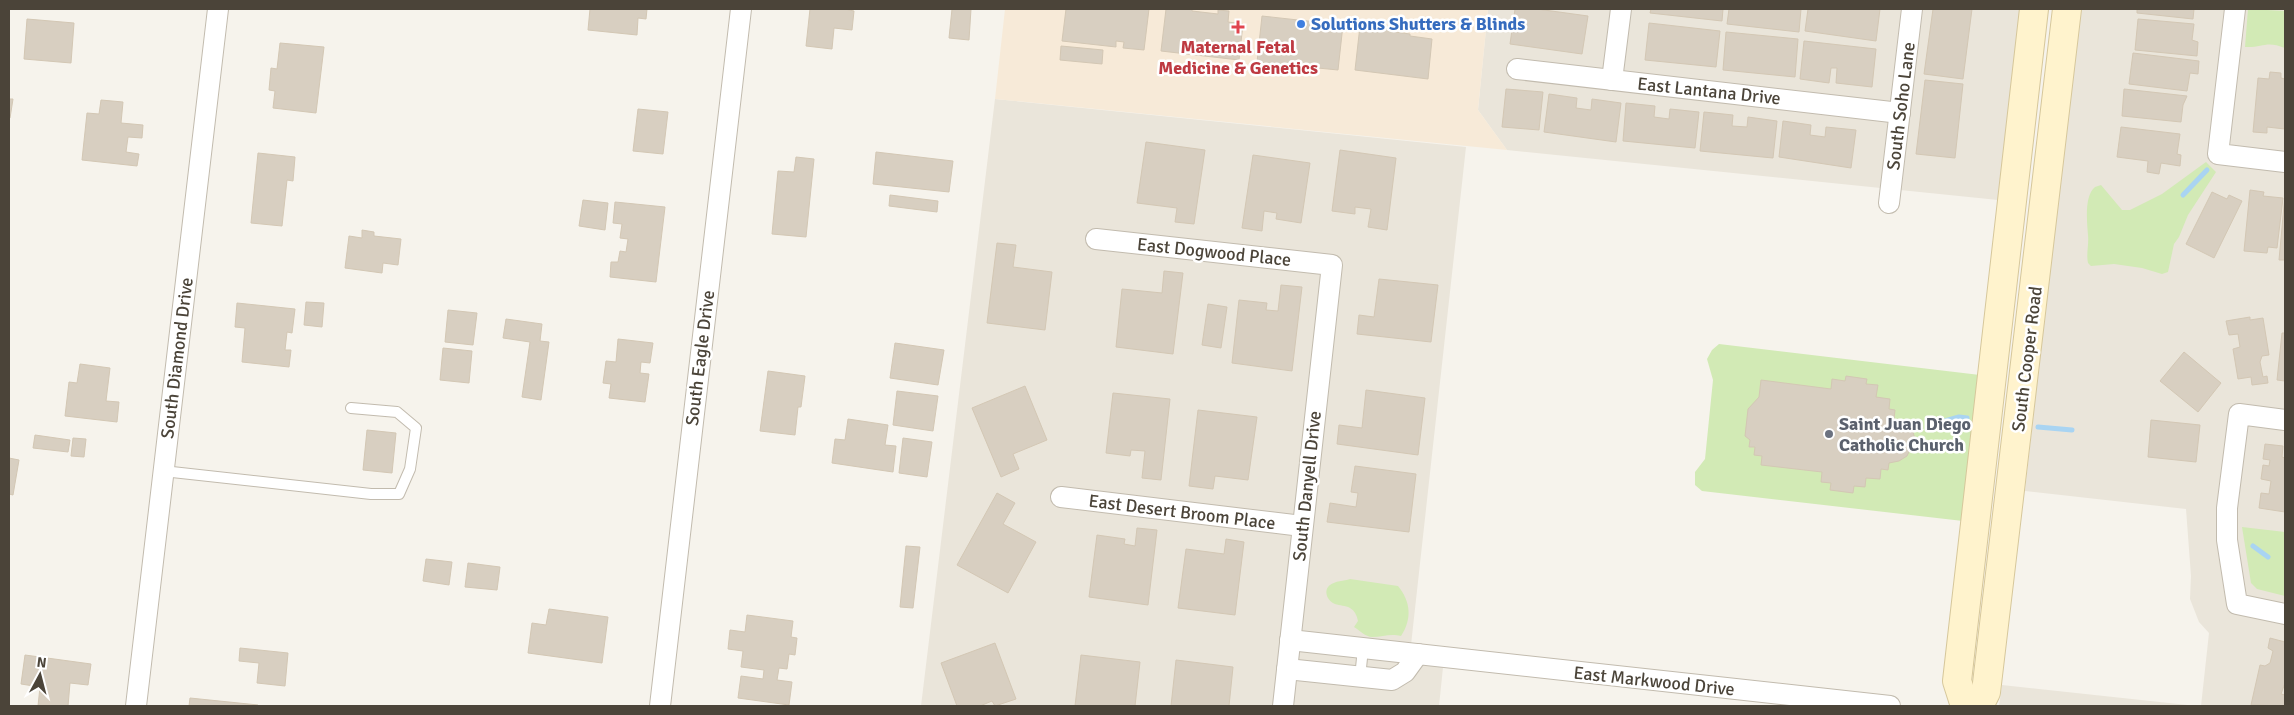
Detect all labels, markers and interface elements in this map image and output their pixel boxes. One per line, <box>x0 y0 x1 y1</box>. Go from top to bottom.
place label: Solutions Shutters & Blinds <box>1311 13 1525 35</box>
marker: Solutions Shutters & Blinds <box>1295 18 1307 30</box>
marker: Maternal Fetal Medicine & Genetics <box>1231 20 1245 34</box>
place label: Maternal Fetal Medicine & Genetics <box>1158 36 1318 79</box>
street label: South Soho Lane <box>1882 41 1920 171</box>
street label: East Lantana Drive <box>1636 73 1782 109</box>
street label: East Dogwood Place <box>1136 233 1292 271</box>
street label: South Diamond Drive <box>156 276 198 440</box>
street label: South Cooper Road <box>2007 285 2047 433</box>
street label: South Eagle Drive <box>681 289 719 427</box>
street label: South Danyell Drive <box>1288 410 1326 562</box>
place label: Saint Juan Diego Catholic Church <box>1839 413 1971 456</box>
marker: Saint Juan Diego Catholic Church <box>1823 428 1835 440</box>
street label: East Desert Broom Place <box>1087 490 1277 534</box>
north arrow <box>15 650 65 700</box>
text: N <box>36 654 47 672</box>
street label: East Markwood Drive <box>1572 662 1736 700</box>

